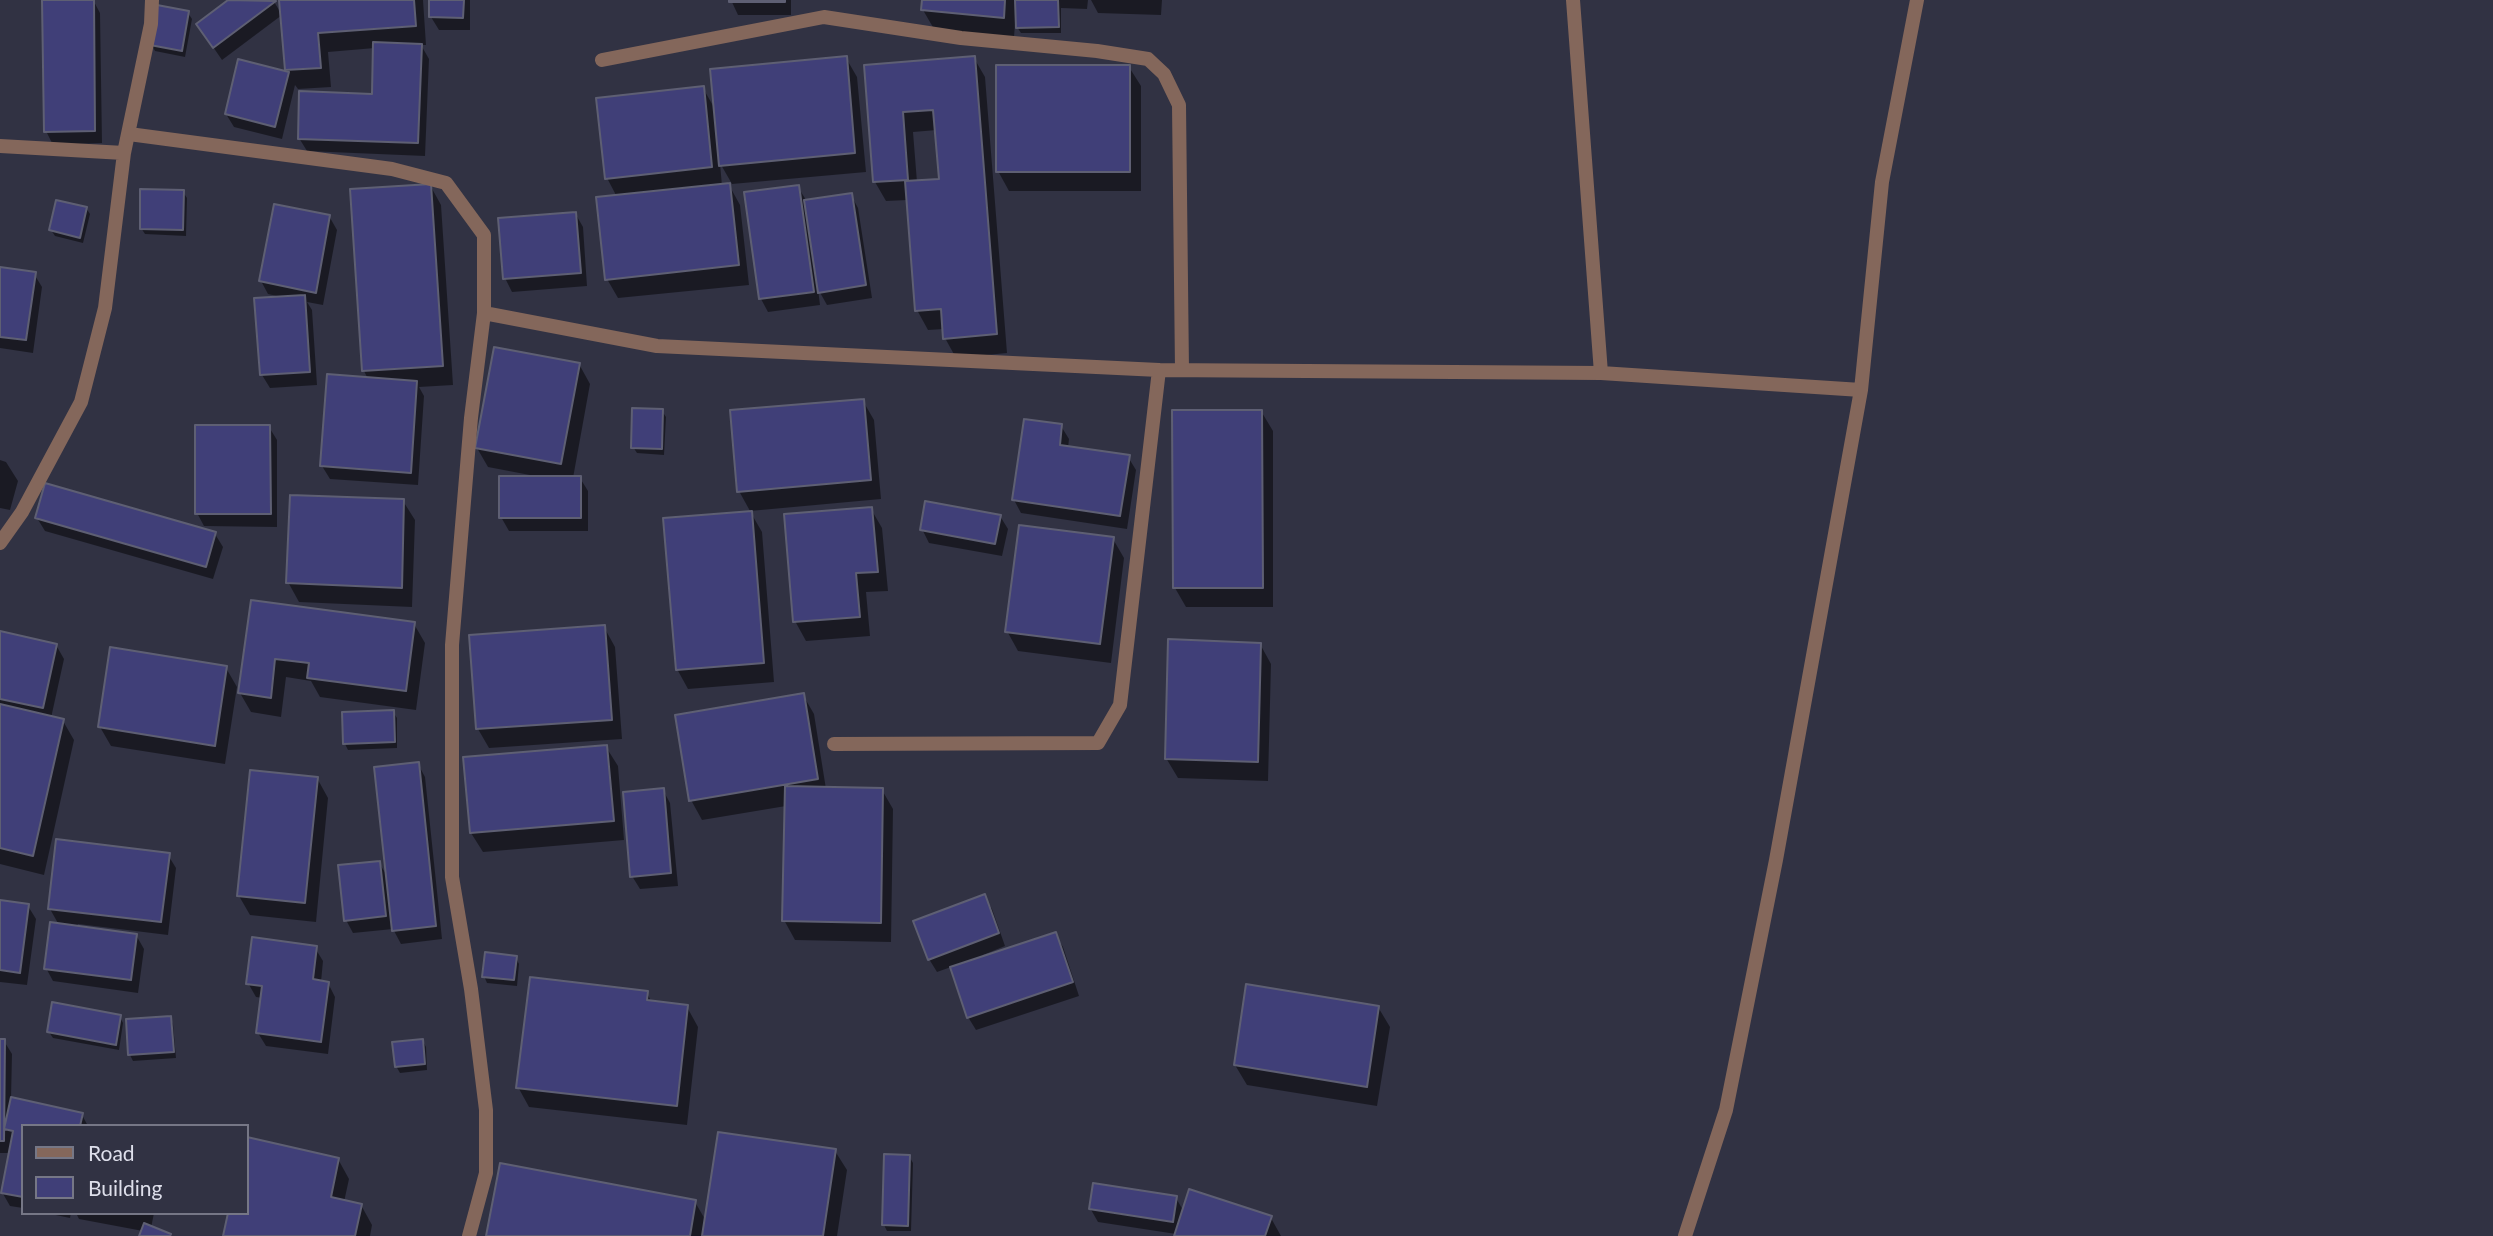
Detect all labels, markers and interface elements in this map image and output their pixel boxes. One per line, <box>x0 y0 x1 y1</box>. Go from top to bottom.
legend <box>21 1124 248 1215</box>
text: Road <box>88 1140 135 1165</box>
text: Building <box>88 1175 163 1200</box>

